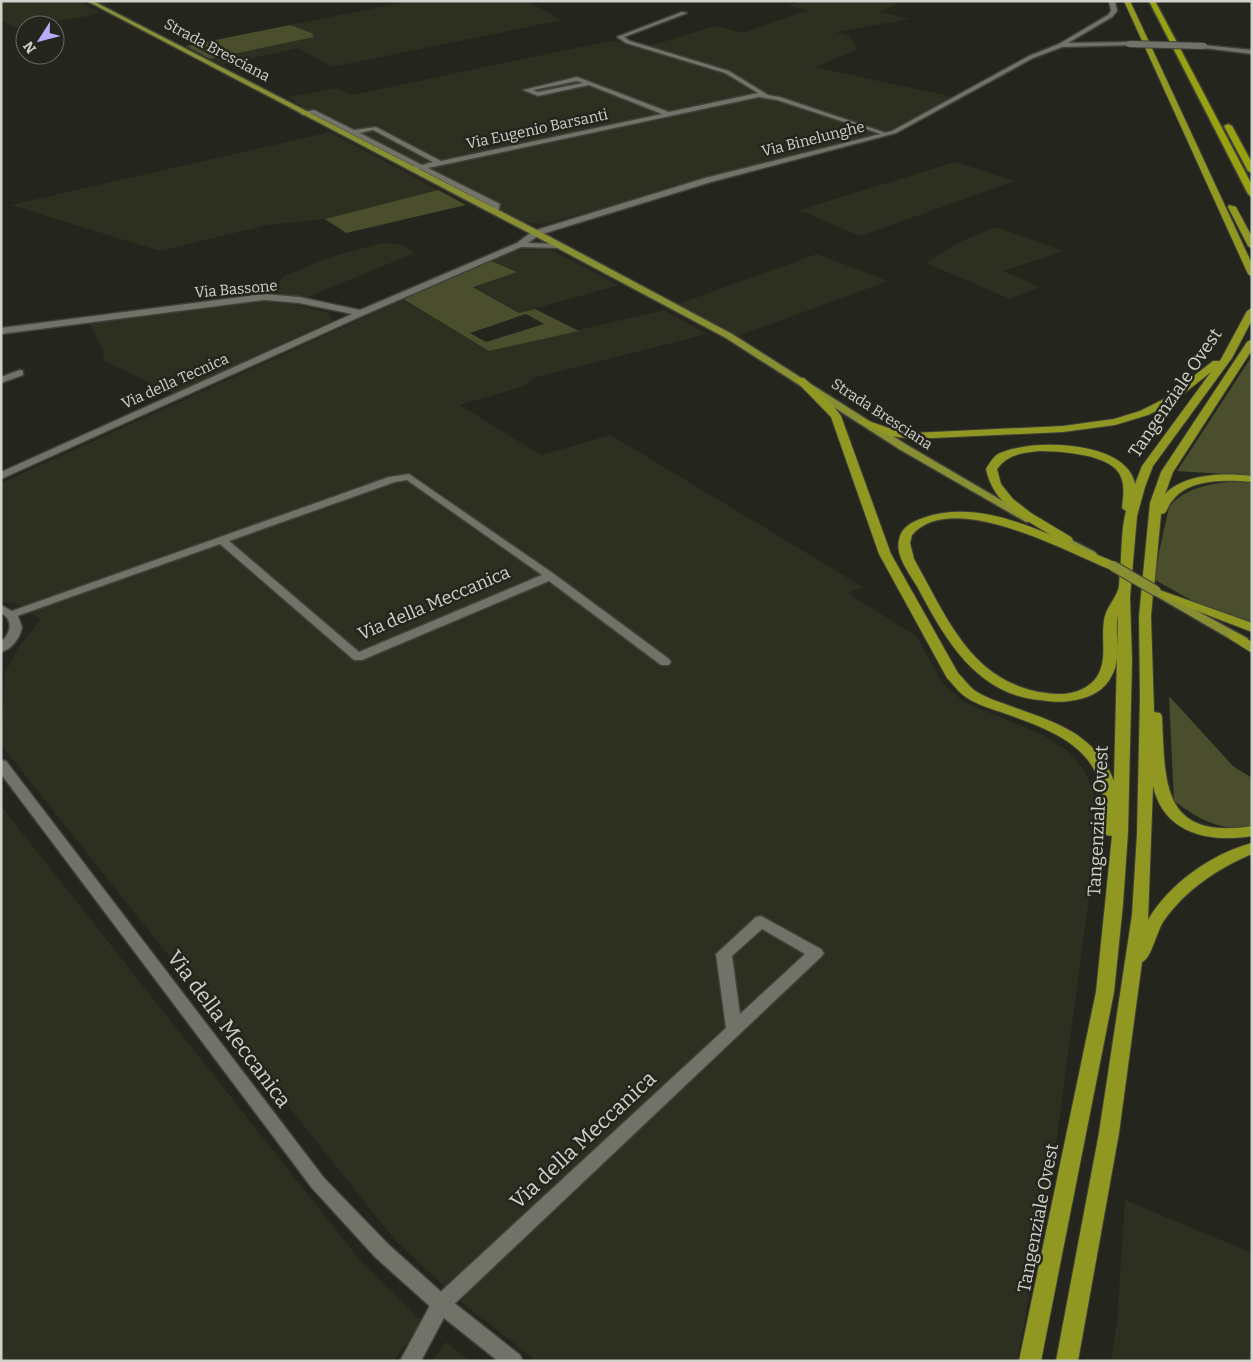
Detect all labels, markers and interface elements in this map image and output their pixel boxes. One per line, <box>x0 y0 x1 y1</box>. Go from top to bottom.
north arrow <box>15 15 65 65</box>
street label: Strada Bresciana <box>161 15 273 85</box>
text: N <box>20 38 40 57</box>
street label: Via Eugenio Barsanti <box>465 105 610 153</box>
street label: Via Binelunghe <box>760 117 866 161</box>
street label: Via Bassone <box>194 276 278 302</box>
street label: Tangenziale Ovest <box>1124 324 1227 462</box>
street label: Via della Tecnica <box>119 349 231 413</box>
street label: Strada Bresciana <box>828 375 936 453</box>
street label: Via della Meccanica <box>355 561 513 645</box>
street label: Tangenziale Ovest <box>1083 744 1113 897</box>
street label: Via della Meccanica <box>161 945 297 1113</box>
street label: Via della Meccanica <box>505 1065 662 1214</box>
street label: Tangenziale Ovest <box>1013 1141 1063 1294</box>

